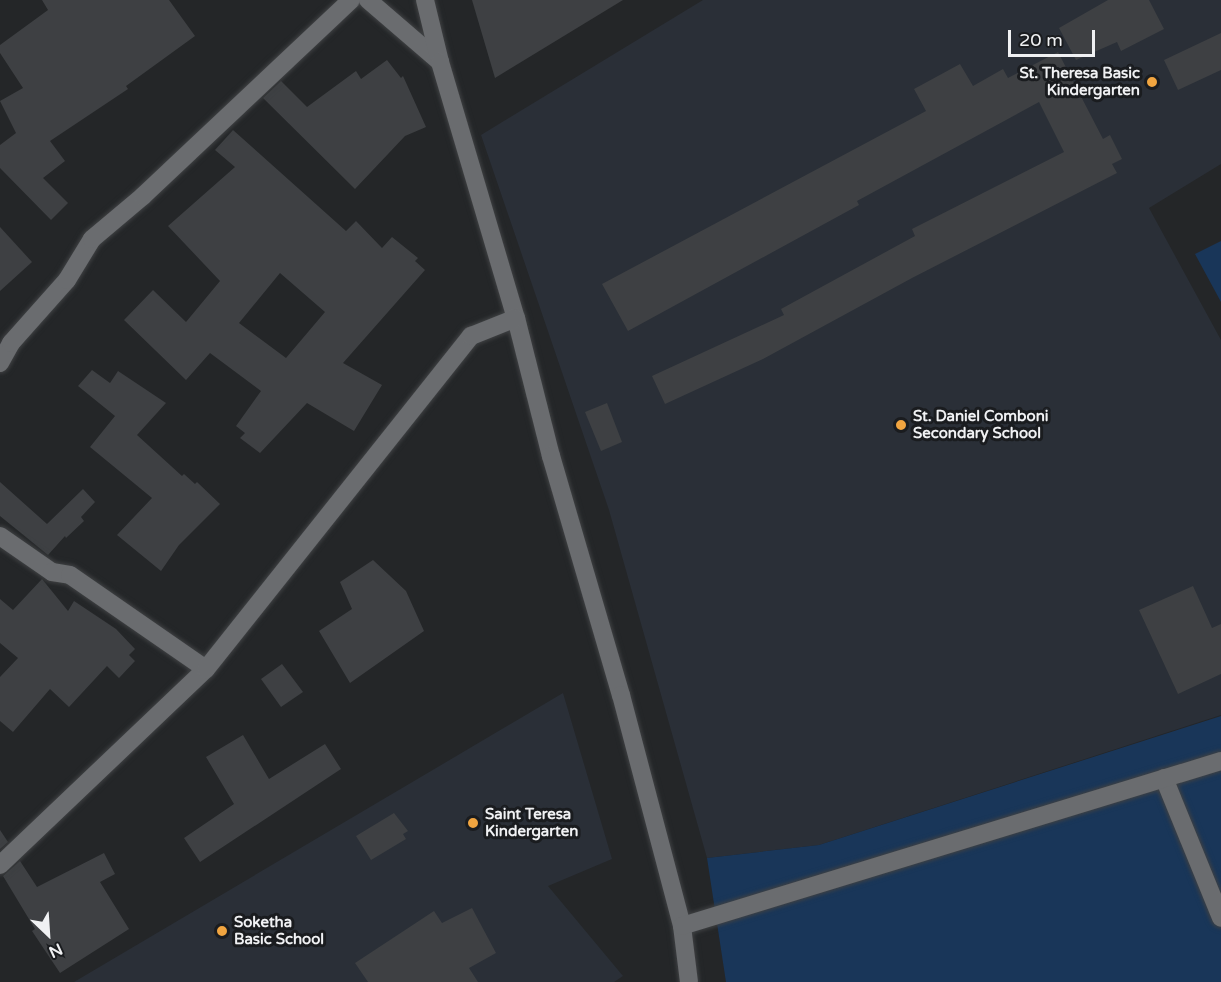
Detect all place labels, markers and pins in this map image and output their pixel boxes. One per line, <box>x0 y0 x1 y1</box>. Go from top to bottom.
place label: St. Theresa Basic Kindergarten <box>1020 64 1140 99</box>
marker: St. Theresa Basic Kindergarten <box>1145 75 1159 89</box>
place label: St. Daniel Comboni Secondary School <box>913 407 1049 442</box>
marker: St. Daniel Comboni Secondary School <box>894 418 908 432</box>
place label: Saint Teresa Kindergarten <box>485 805 578 840</box>
marker: Saint Teresa Kindergarten <box>466 816 480 830</box>
place label: Soketha Basic School <box>234 913 324 948</box>
marker: Soketha Basic School <box>215 924 229 938</box>

